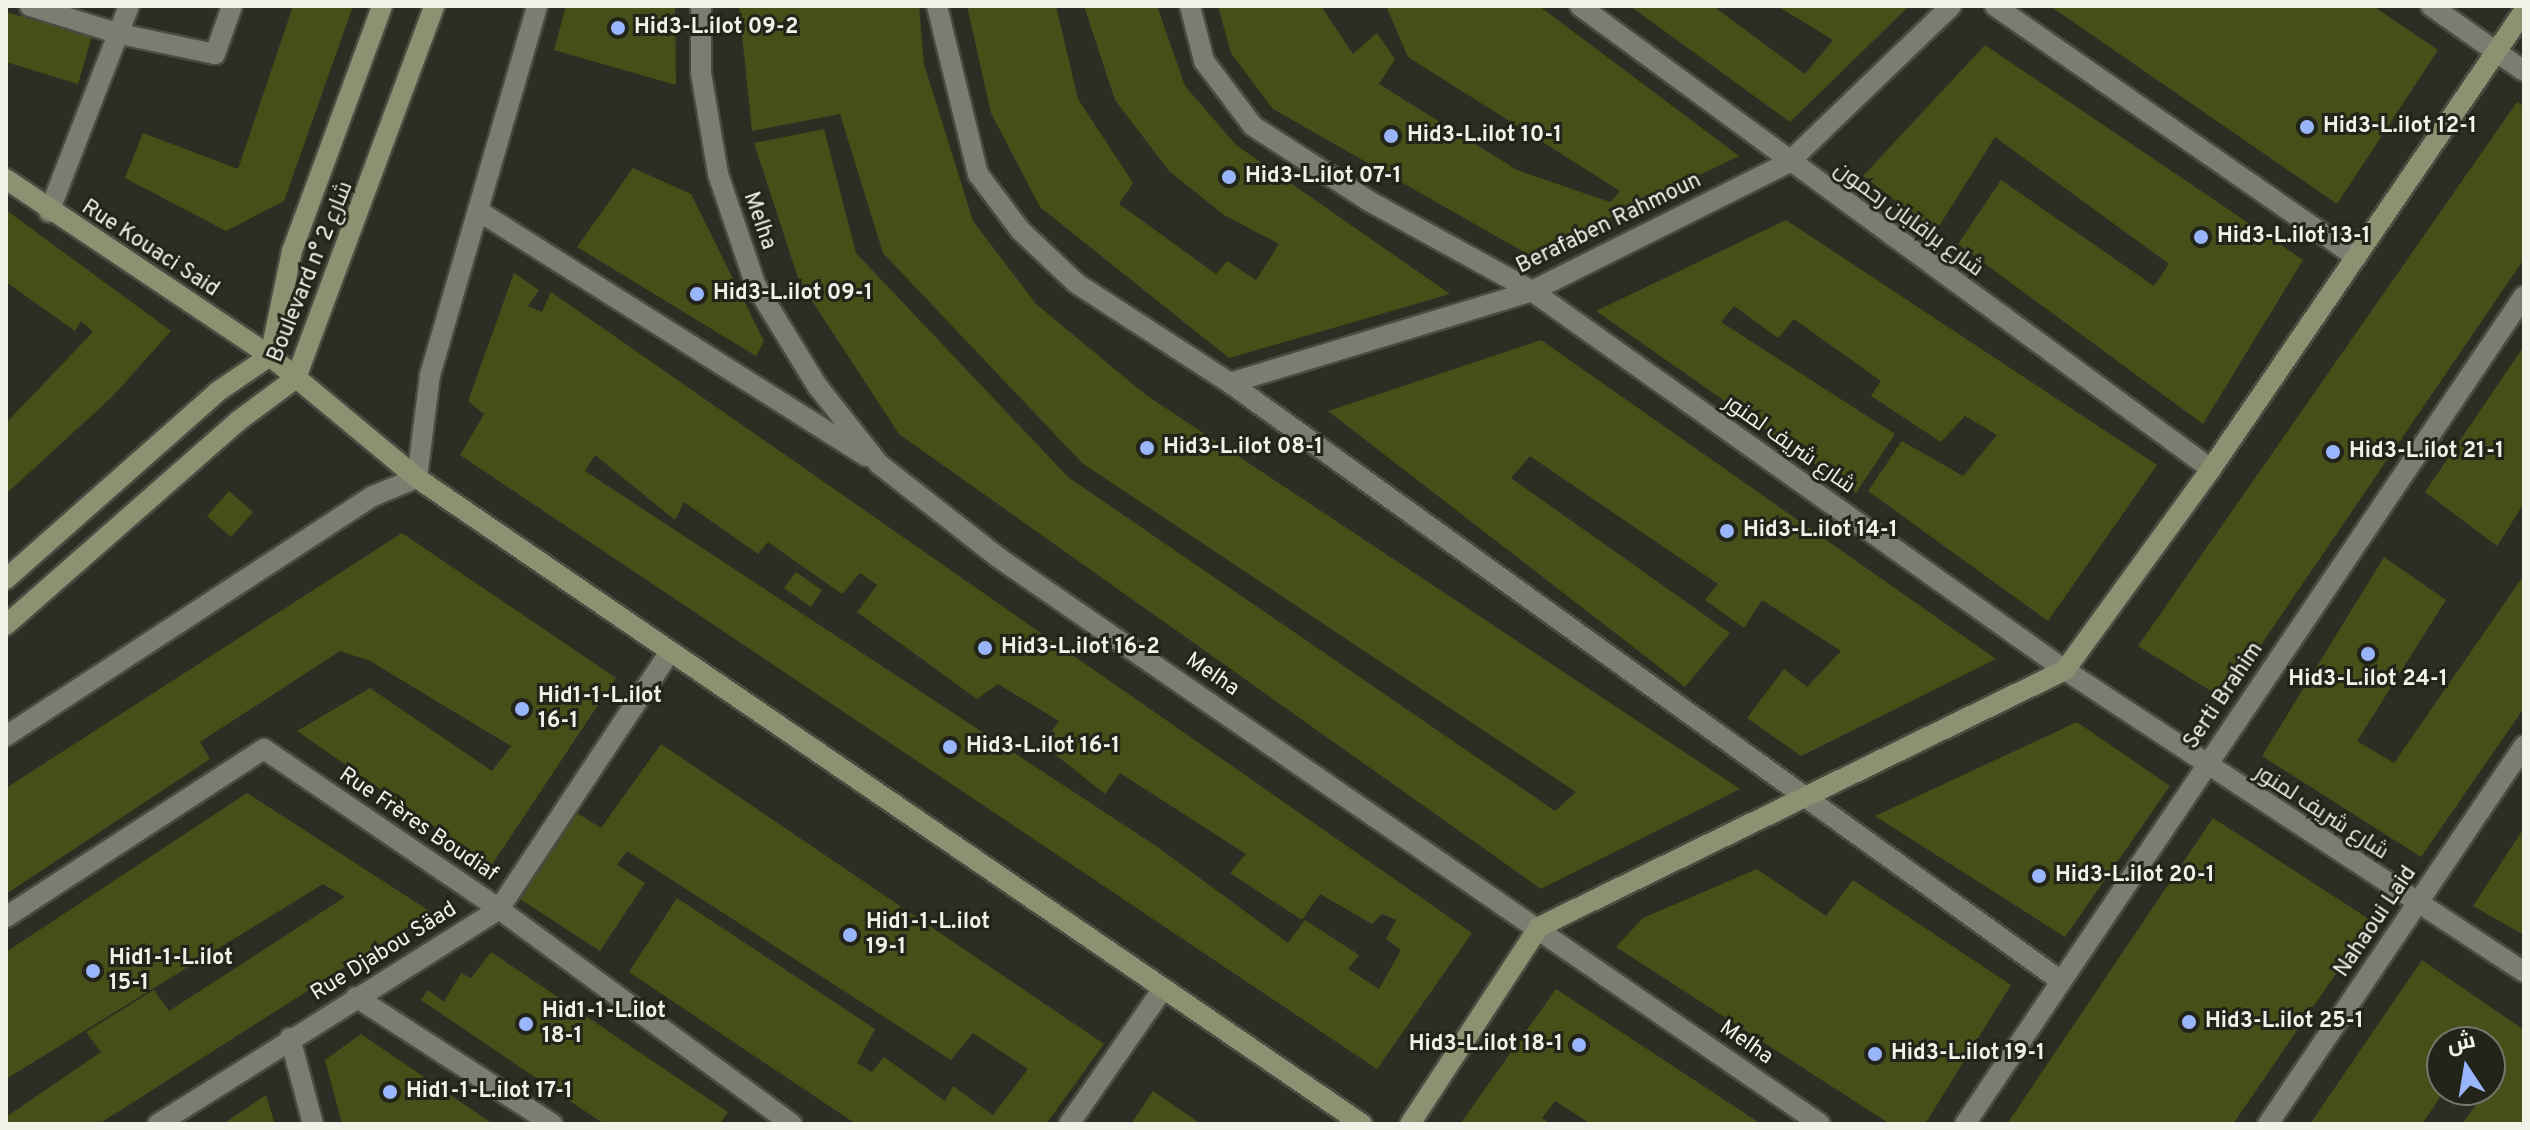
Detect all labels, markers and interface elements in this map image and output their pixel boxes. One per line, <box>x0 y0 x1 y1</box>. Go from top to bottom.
place label: Hid3-L.ilot 09-2 <box>634 15 798 41</box>
marker: Hid3-L.ilot 09-2 <box>609 19 627 37</box>
place label: Hid3-L.ilot 12-1 <box>2323 114 2477 140</box>
marker: Hid3-L.ilot 12-1 <box>2298 118 2316 136</box>
place label: Hid3-L.ilot 10-1 <box>1407 123 1562 149</box>
marker: Hid3-L.ilot 10-1 <box>1382 127 1400 145</box>
street label: شارع برافابان رحمون <box>1828 157 1988 283</box>
place label: Hid3-L.ilot 07-1 <box>1245 164 1402 190</box>
marker: Hid3-L.ilot 07-1 <box>1220 168 1238 186</box>
street label: Berafaben Rahmoun <box>1512 168 1706 280</box>
street label: Boulevard n° شارع 2 <box>263 178 359 366</box>
street label: Melha <box>737 189 781 253</box>
street label: Rue Kouaci Said <box>76 195 224 303</box>
place label: Hid3-L.ilot 13-1 <box>2217 224 2371 250</box>
marker: Hid3-L.ilot 13-1 <box>2192 228 2210 246</box>
place label: Hid3-L.ilot 09-1 <box>713 281 873 307</box>
marker: Hid3-L.ilot 09-1 <box>688 285 706 303</box>
street label: شارع شريف لمنور <box>1718 390 1860 500</box>
place label: Hid3-L.ilot 08-1 <box>1163 435 1323 461</box>
marker: Hid3-L.ilot 08-1 <box>1138 439 1156 457</box>
place label: Hid3-L.ilot 21-1 <box>2349 439 2504 465</box>
marker: Hid3-L.ilot 21-1 <box>2324 443 2342 461</box>
place label: Hid3-L.ilot 14-1 <box>1743 518 1898 544</box>
marker: Hid3-L.ilot 14-1 <box>1718 522 1736 540</box>
place label: Hid3-L.ilot 16-2 <box>1001 635 1160 661</box>
street label: Serti Brahim <box>2179 638 2269 754</box>
marker: Hid3-L.ilot 16-2 <box>976 639 994 657</box>
marker: Hid3-L.ilot 24-1 <box>2359 645 2377 663</box>
street label: Melha <box>1180 647 1244 703</box>
place label: Hid3-L.ilot 24-1 <box>2288 667 2448 693</box>
place label: Hid1-1-L.ilot 16-1 <box>538 683 662 734</box>
marker: Hid1-1-L.ilot 16-1 <box>513 700 531 718</box>
place label: Hid3-L.ilot 16-1 <box>966 734 1120 760</box>
marker: Hid3-L.ilot 16-1 <box>941 738 959 756</box>
street label: شارع شريف لمنور <box>2249 760 2393 866</box>
street label: Rue Frères Boudiaf <box>334 762 502 888</box>
street label: Nahaoui Laid <box>2329 862 2423 982</box>
place label: Hid3-L.ilot 20-1 <box>2055 863 2215 889</box>
marker: Hid3-L.ilot 20-1 <box>2030 867 2048 885</box>
street label: Rue Djabou Säad <box>306 896 462 1008</box>
place label: Hid1-1-L.ilot 19-1 <box>866 909 990 960</box>
marker: Hid1-1-L.ilot 19-1 <box>841 926 859 944</box>
place label: Hid1-1-L.ilot 15-1 <box>109 945 233 996</box>
marker: Hid1-1-L.ilot 15-1 <box>84 962 102 980</box>
place label: Hid1-1-L.ilot 18-1 <box>542 998 666 1050</box>
place label: Hid3-L.ilot 25-1 <box>2205 1009 2364 1035</box>
marker: Hid3-L.ilot 25-1 <box>2180 1013 2198 1031</box>
marker: Hid1-1-L.ilot 18-1 <box>517 1015 535 1033</box>
street label: Melha <box>1714 1015 1778 1071</box>
north arrow <box>2426 1026 2506 1106</box>
text: ش <box>2445 1028 2478 1060</box>
place label: Hid3-L.ilot 18-1 <box>1409 1032 1563 1058</box>
marker: Hid3-L.ilot 18-1 <box>1570 1036 1588 1054</box>
place label: Hid3-L.ilot 19-1 <box>1891 1041 2045 1067</box>
marker: Hid3-L.ilot 19-1 <box>1866 1045 1884 1063</box>
place label: Hid1-1-L.ilot 17-1 <box>406 1079 573 1105</box>
marker: Hid1-1-L.ilot 17-1 <box>381 1083 399 1101</box>

